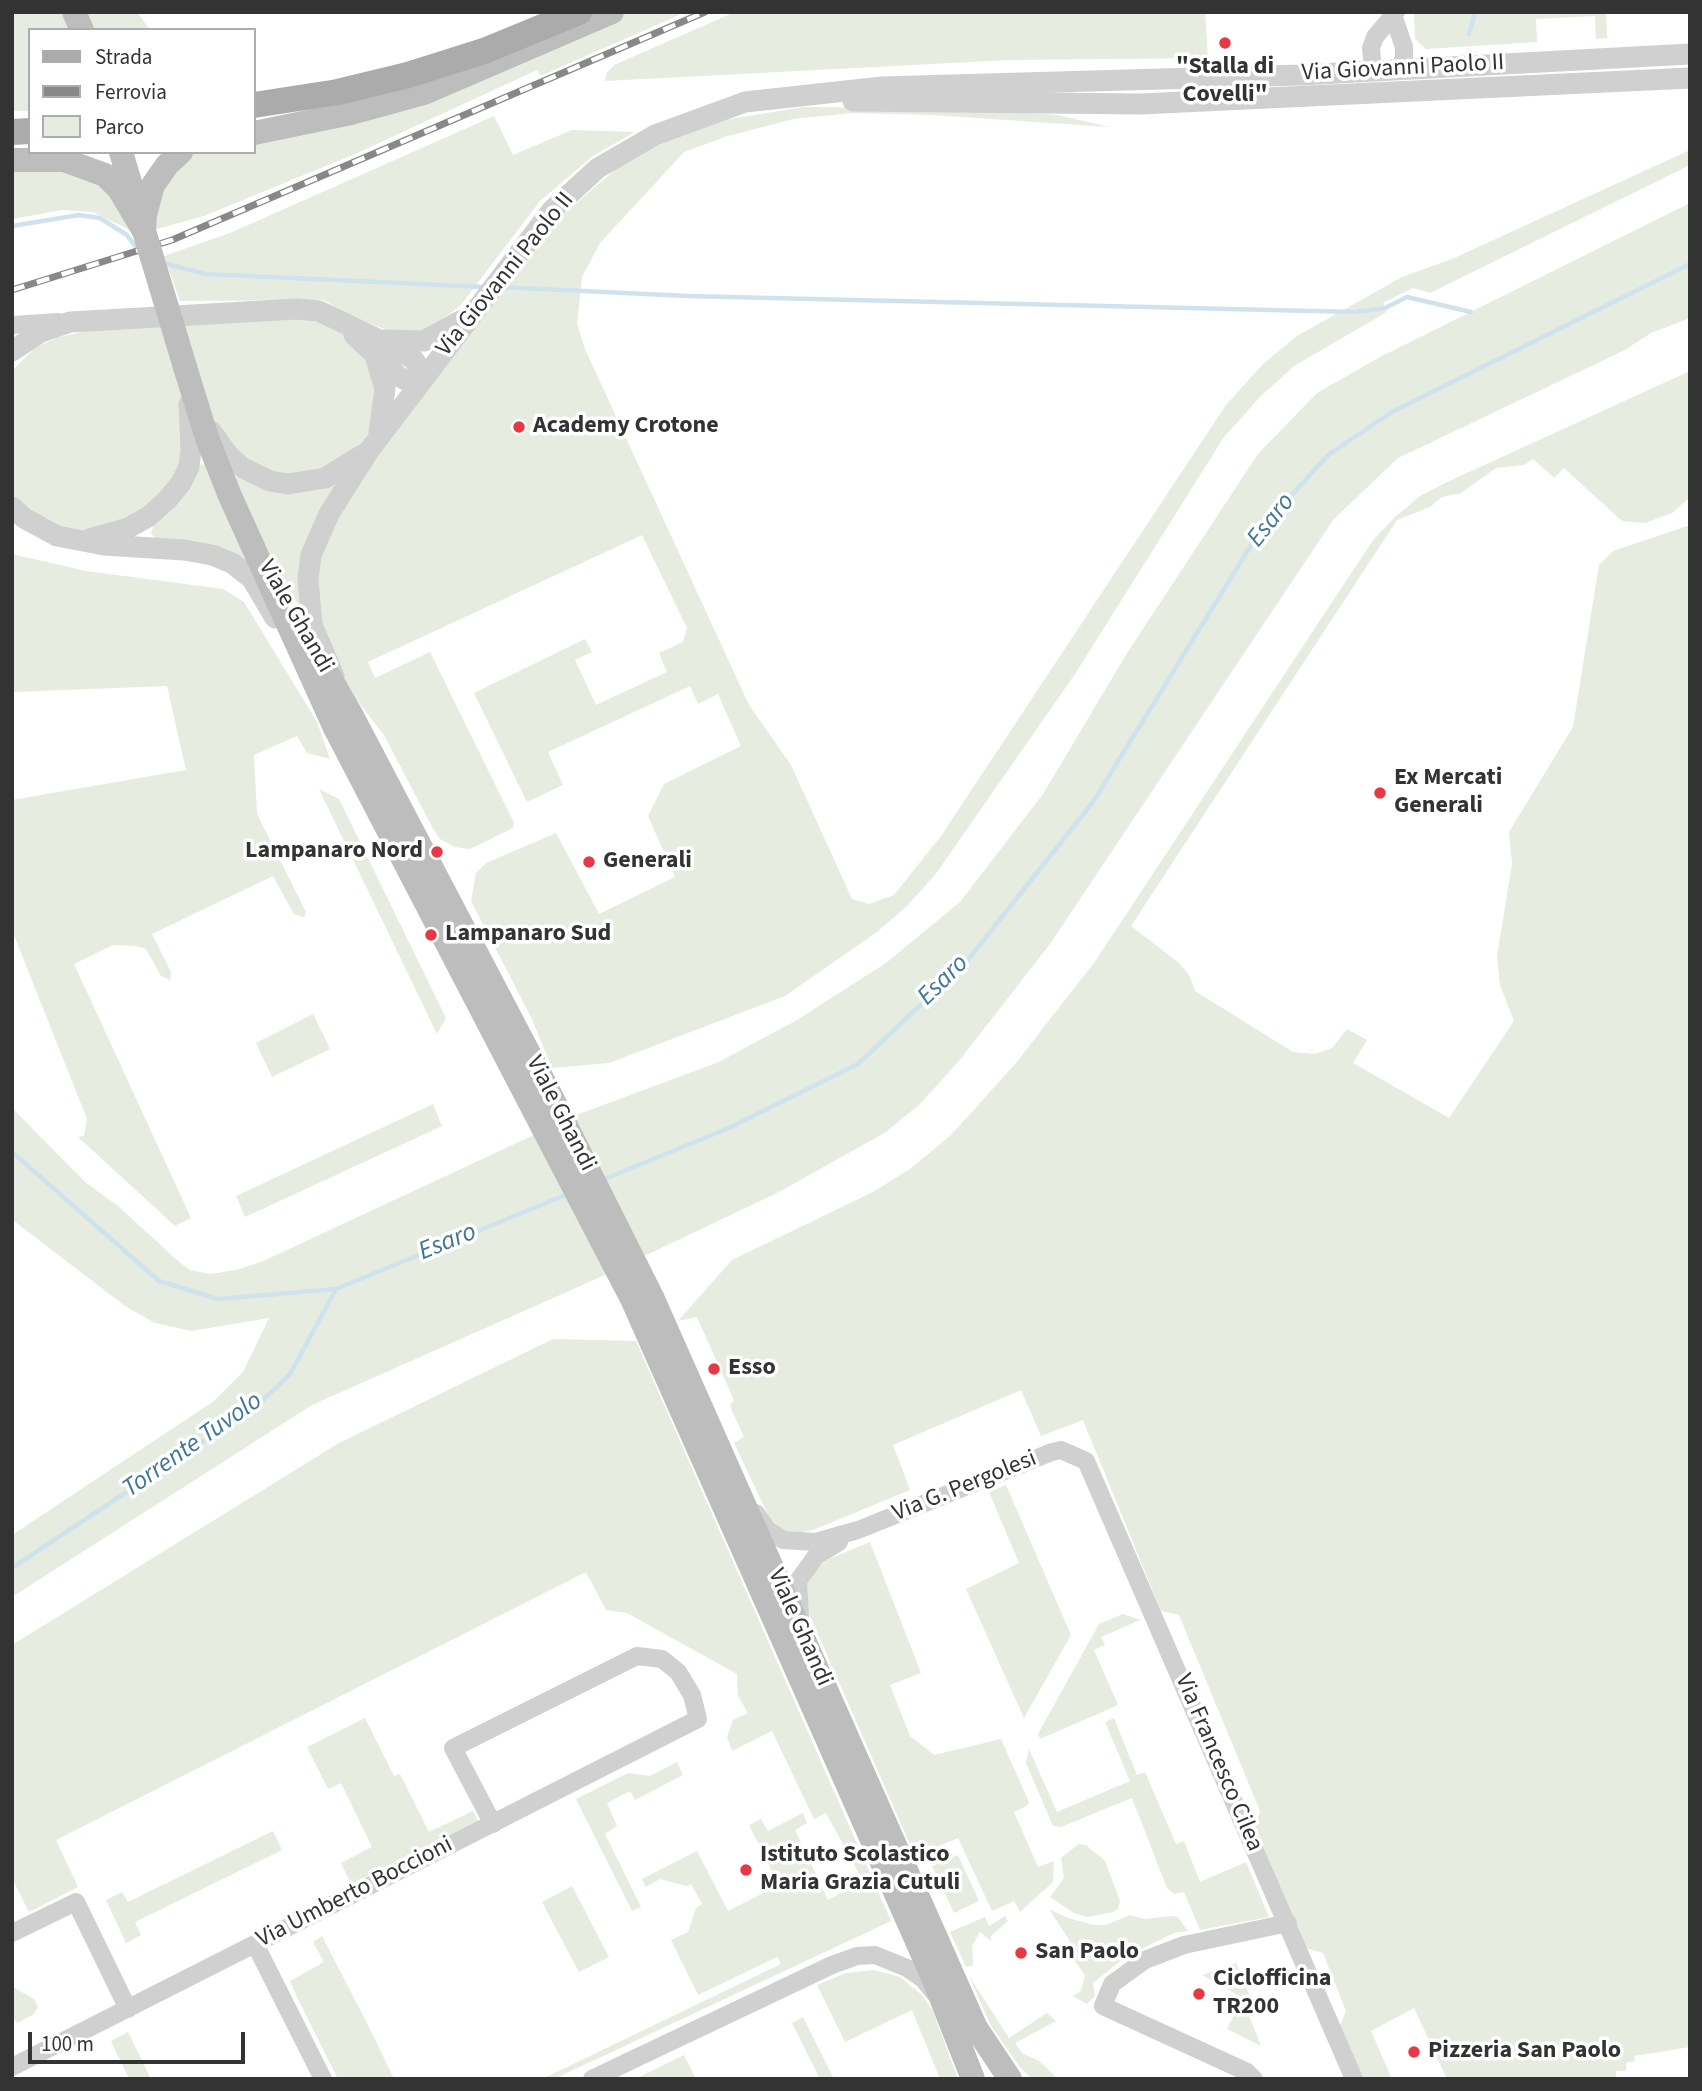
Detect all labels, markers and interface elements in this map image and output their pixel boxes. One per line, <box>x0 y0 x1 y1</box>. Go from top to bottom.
legend <box>28 28 256 154</box>
marker: "Stalla di Covelli" <box>1217 35 1233 51</box>
text: Strada <box>95 42 152 72</box>
street label: Via Giovanni Paolo II <box>1301 49 1505 89</box>
place label: "Stalla di Covelli" <box>1176 54 1274 110</box>
text: Ferrovia <box>95 77 167 107</box>
text: Parco <box>95 112 144 142</box>
street label: Via Giovanni Paolo II <box>431 187 581 363</box>
place label: Academy Crotone <box>533 413 719 441</box>
marker: Academy Crotone <box>511 419 527 435</box>
water label: Esaro <box>1241 488 1303 554</box>
street label: Viale Ghandi <box>251 555 339 679</box>
place label: Ex Mercati Generali <box>1394 765 1502 821</box>
marker: Ex Mercati Generali <box>1372 785 1388 801</box>
place label: Lampanaro Nord <box>245 838 423 866</box>
marker: Lampanaro Nord <box>429 844 445 860</box>
place label: Generali <box>603 848 692 876</box>
marker: Generali <box>581 854 597 870</box>
place label: Lampanaro Sud <box>445 921 611 949</box>
marker: Lampanaro Sud <box>423 927 439 943</box>
water label: Esaro <box>912 949 976 1013</box>
street label: Viale Ghandi <box>519 1052 601 1176</box>
water label: Esaro <box>415 1217 481 1269</box>
place label: Esso <box>728 1355 776 1383</box>
marker: Esso <box>706 1361 722 1377</box>
water label: Torrente Tuvolo <box>117 1386 269 1506</box>
street label: Via G. Pergolesi <box>889 1445 1041 1529</box>
street label: Viale Ghandi <box>760 1565 838 1691</box>
street label: Via Francesco Cilea <box>1168 1670 1268 1856</box>
street label: Via Umberto Boccioni <box>252 1831 458 1955</box>
place label: Istituto Scolastico Maria Grazia Cutuli <box>760 1842 960 1898</box>
marker: Istituto Scolastico Maria Grazia Cutuli <box>738 1862 754 1878</box>
place label: San Paolo <box>1035 1939 1139 1967</box>
marker: San Paolo <box>1013 1945 1029 1961</box>
place label: Ciclofficina TR200 <box>1213 1966 1332 2022</box>
marker: Ciclofficina TR200 <box>1191 1986 1207 2002</box>
scale bar <box>32 2018 248 2062</box>
text: 100 m <box>41 2029 94 2059</box>
place label: Pizzeria San Paolo <box>1428 2038 1621 2066</box>
marker: Pizzeria San Paolo <box>1406 2044 1422 2060</box>

